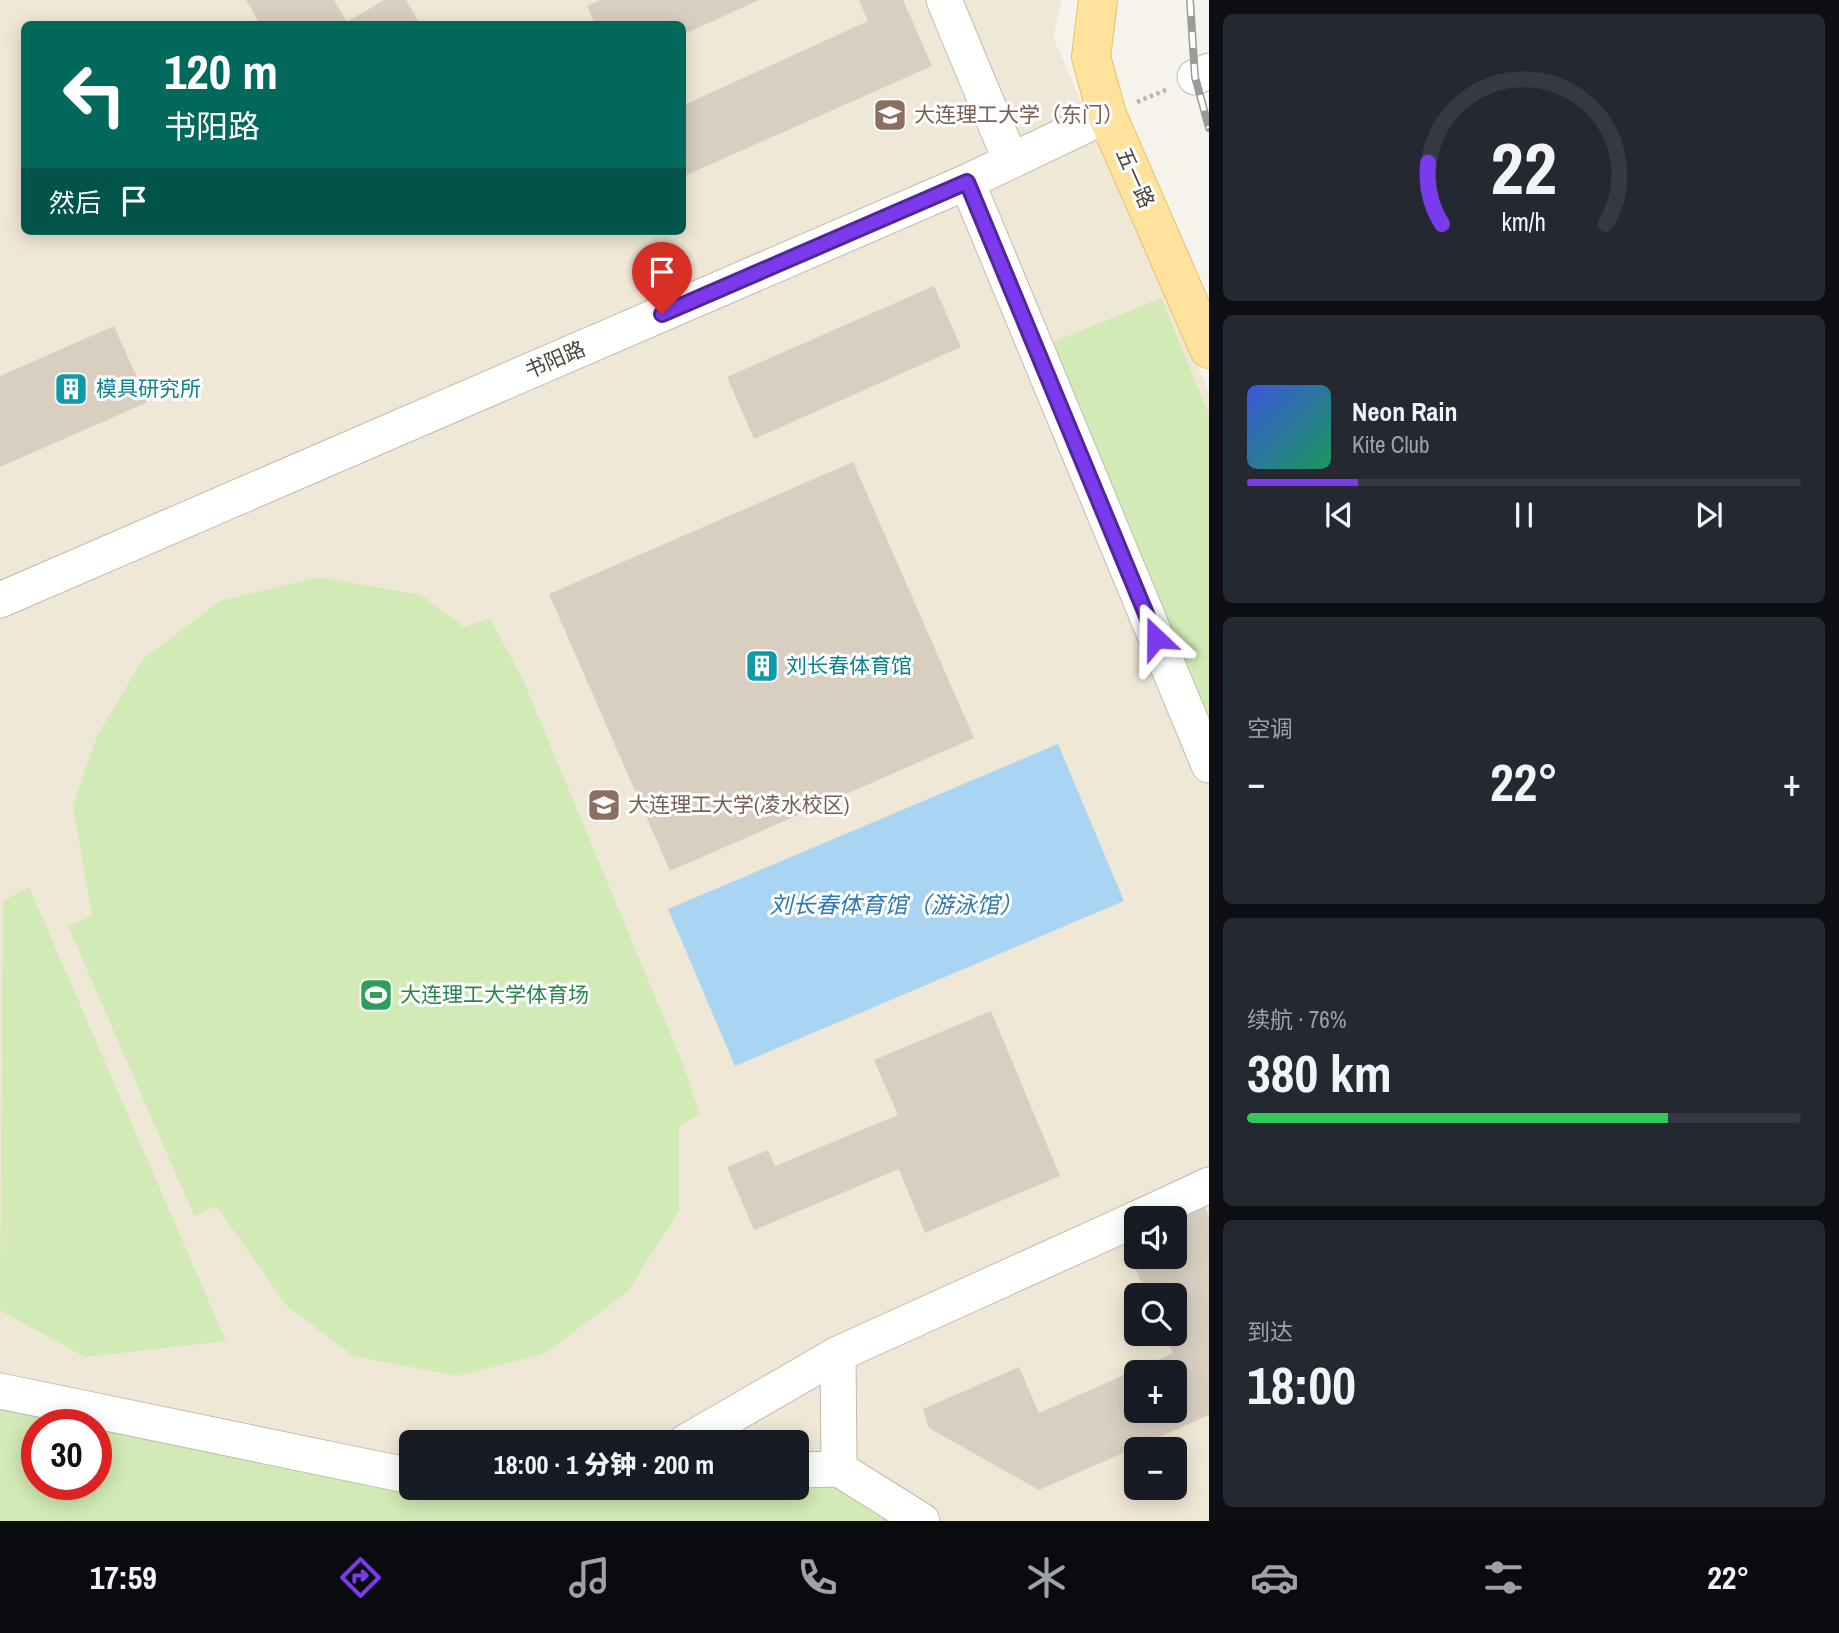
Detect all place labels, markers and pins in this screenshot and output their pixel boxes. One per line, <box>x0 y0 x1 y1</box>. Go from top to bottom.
school or university icon: 大连理工大学（东门） <box>871 96 909 134</box>
place label: 大连理工大学（东门） <box>914 100 1124 129</box>
pin <box>632 242 692 314</box>
building icon: 模具研究所 <box>52 370 90 408</box>
place label: 模具研究所 <box>96 374 201 403</box>
building icon: 刘长春体育馆 <box>743 647 781 685</box>
place label: 刘长春体育馆 <box>786 651 912 680</box>
school or university icon: 大连理工大学(凌水校区) <box>585 786 623 824</box>
place label: 大连理工大学(凌水校区) <box>628 790 849 819</box>
sports icon: 大连理工大学体育场 <box>357 976 395 1014</box>
place label: 大连理工大学体育场 <box>400 980 589 1009</box>

